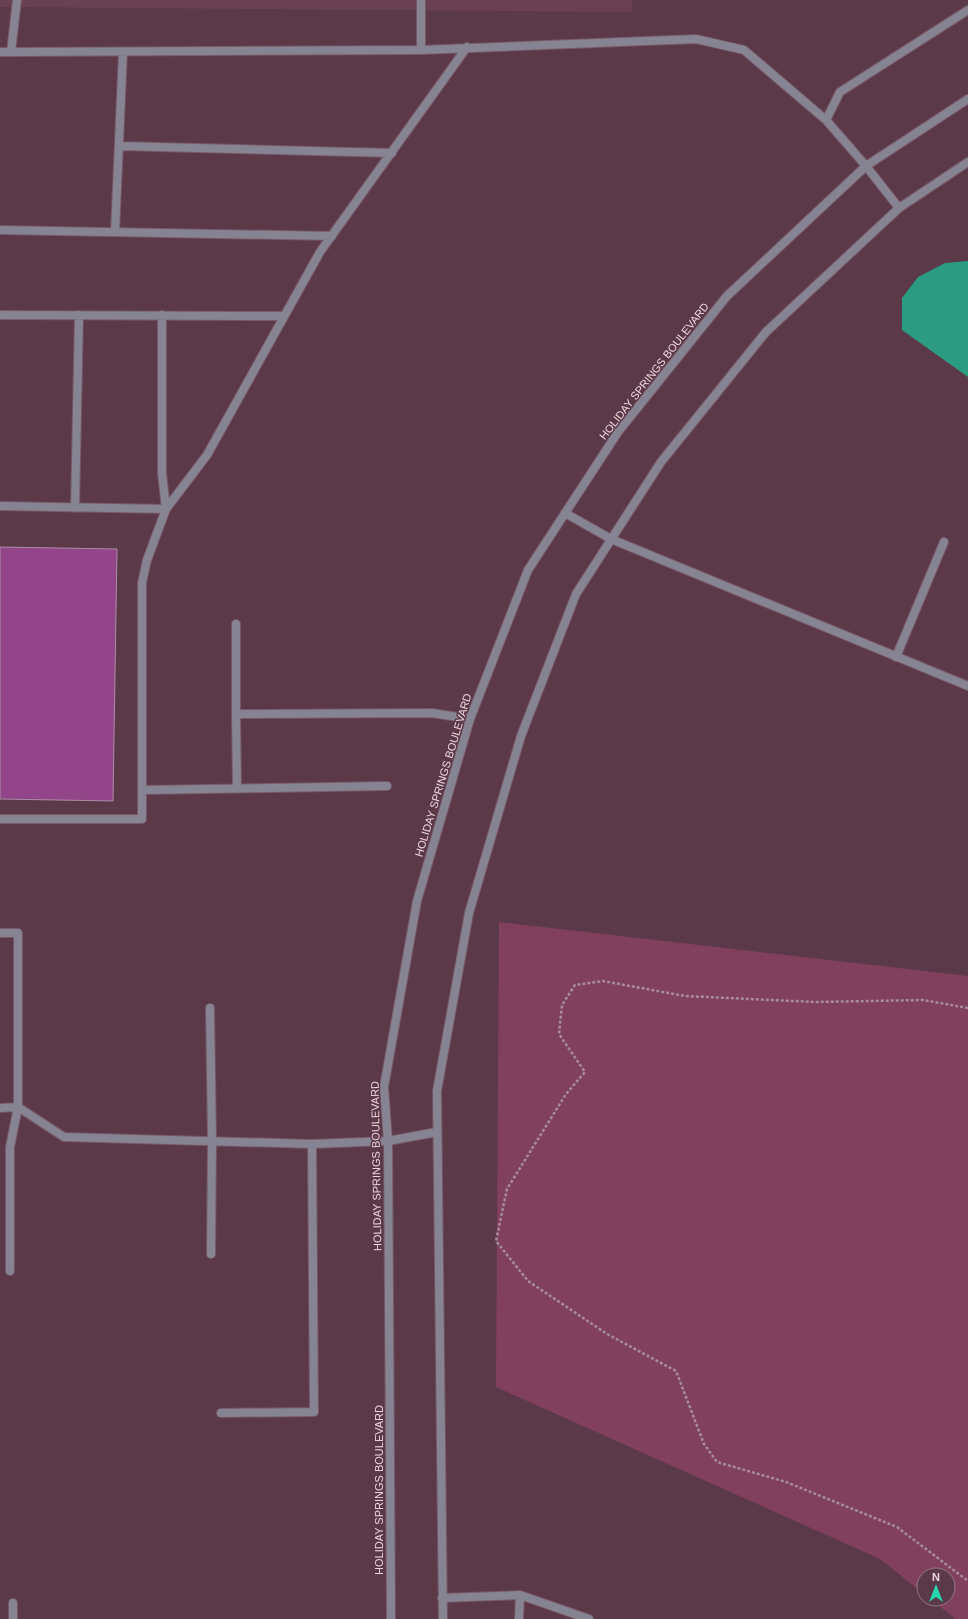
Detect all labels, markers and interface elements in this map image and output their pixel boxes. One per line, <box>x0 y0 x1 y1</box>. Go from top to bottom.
street label: HOLIDAY SPRINGS BOULEVARD <box>597 300 711 442</box>
street label: HOLIDAY SPRINGS BOULEVARD <box>412 692 474 858</box>
street label: HOLIDAY SPRINGS BOULEVARD <box>369 1081 383 1251</box>
street label: HOLIDAY SPRINGS BOULEVARD <box>373 1405 385 1575</box>
north arrow <box>916 1567 956 1607</box>
text: N <box>932 1571 940 1583</box>

